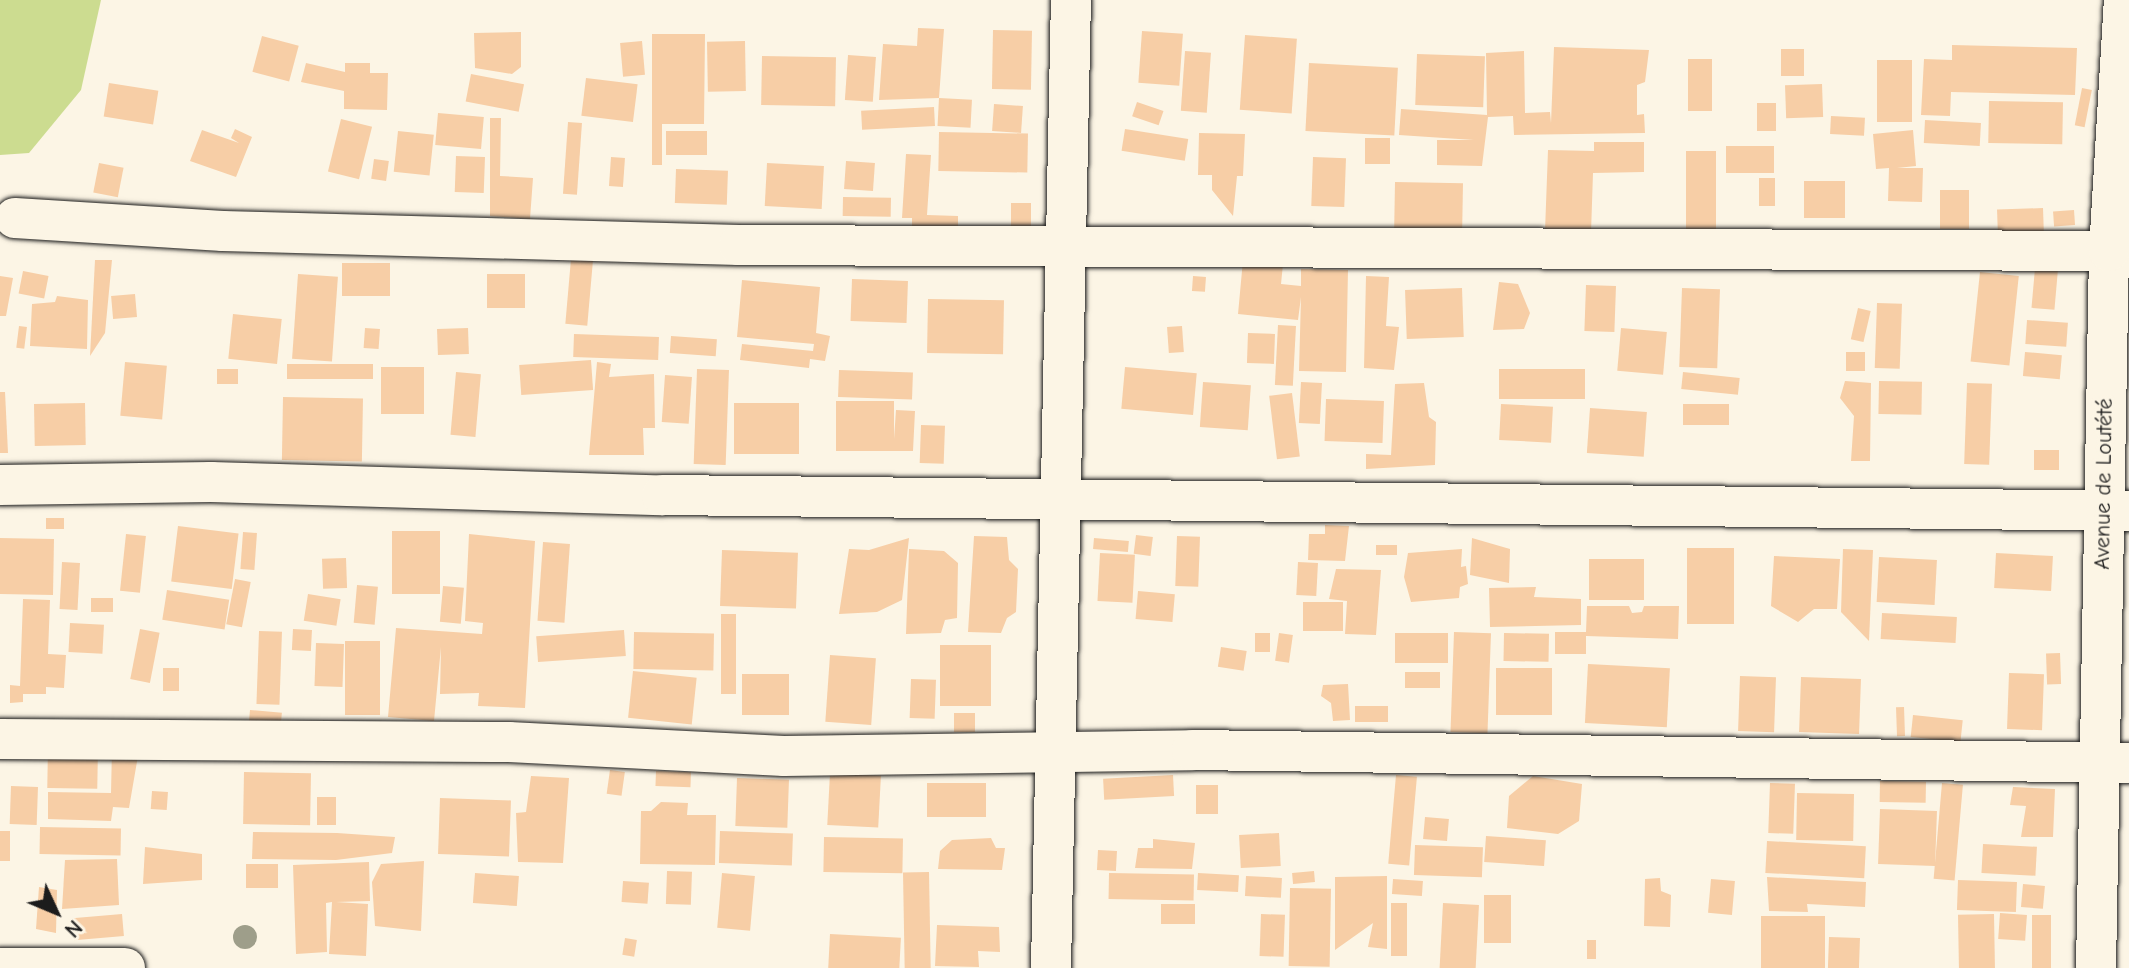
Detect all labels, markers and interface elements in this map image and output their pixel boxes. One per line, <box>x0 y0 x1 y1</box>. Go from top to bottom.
street label: Avenue de Loutété <box>2089 398 2119 570</box>
north arrow <box>16 872 96 952</box>
text: N <box>59 914 88 943</box>

